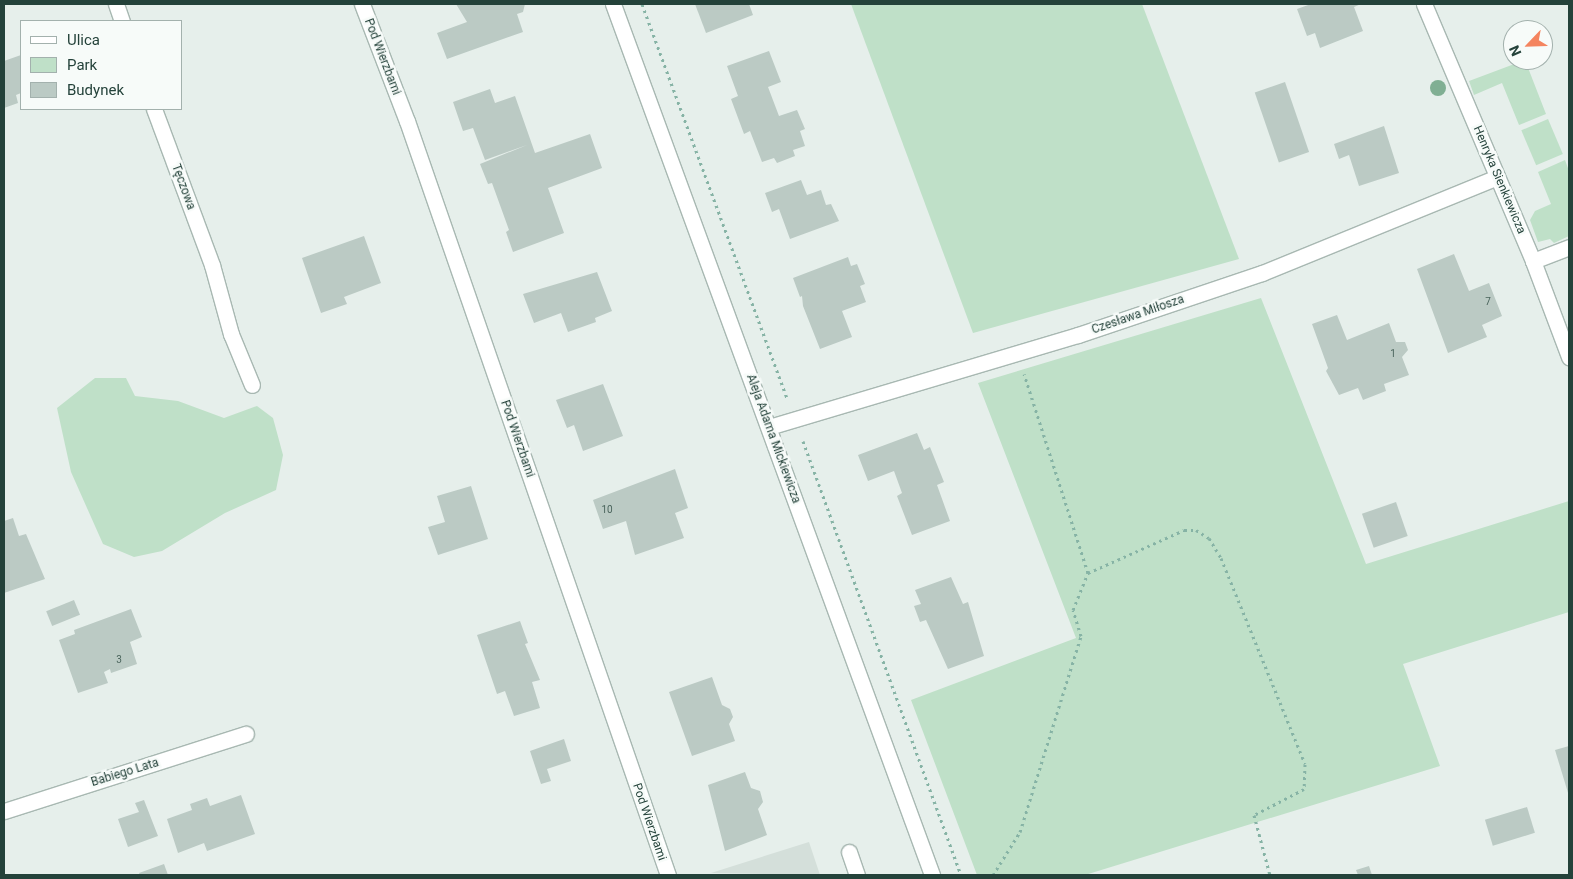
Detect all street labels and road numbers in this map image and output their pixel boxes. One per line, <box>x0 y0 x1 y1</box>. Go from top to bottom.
street label: Pod Wierzbami <box>361 17 403 97</box>
street label: Henryka Sienkiewicza <box>1470 124 1528 236</box>
street label: Tęczowa <box>168 162 198 212</box>
street label: Czesława Miłosza <box>1090 292 1186 338</box>
street label: Aleja Adama Mickiewicza <box>743 372 803 506</box>
street label: Pod Wierzbami <box>497 398 537 480</box>
street label: Babiego Lata <box>89 756 161 790</box>
street label: Pod Wierzbami <box>629 781 669 863</box>

